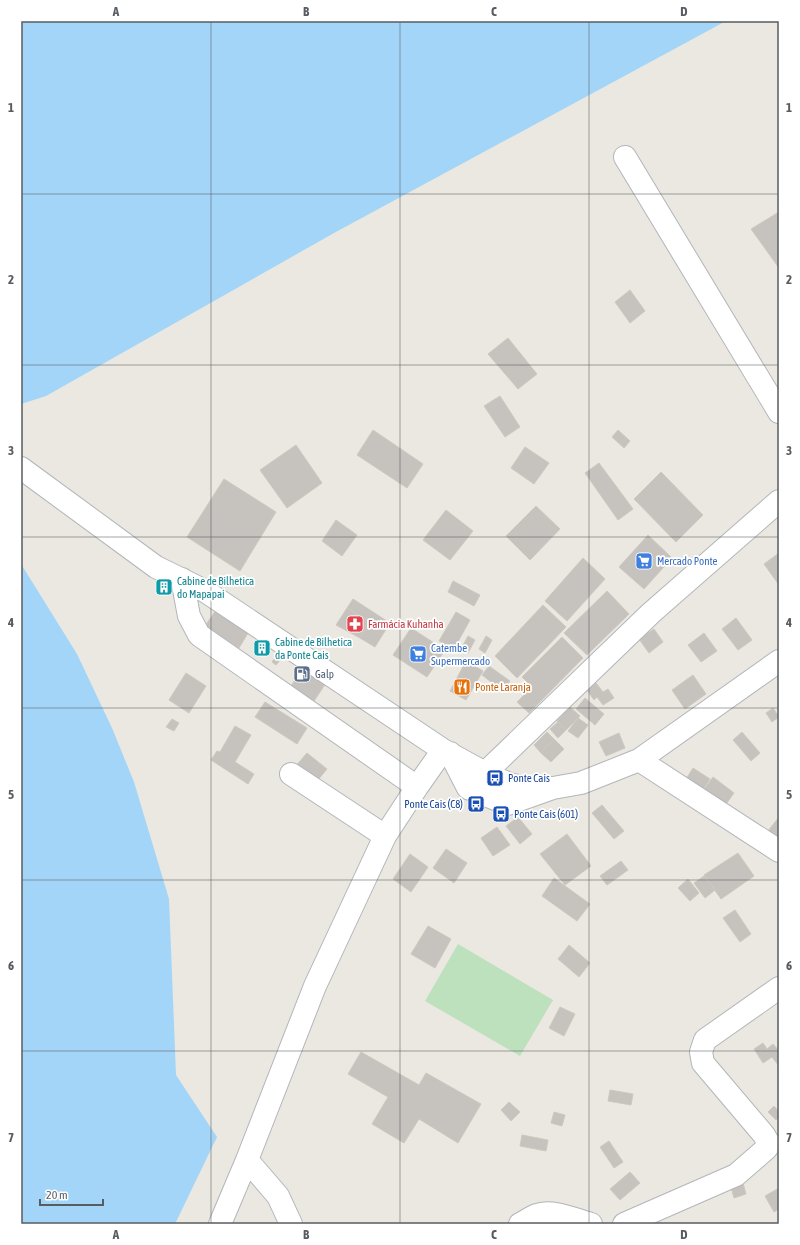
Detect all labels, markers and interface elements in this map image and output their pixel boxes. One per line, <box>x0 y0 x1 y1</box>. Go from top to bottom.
text: A <box>112 4 120 19</box>
text: B <box>303 4 310 19</box>
text: C <box>491 4 497 19</box>
text: D <box>680 4 688 19</box>
text: 1 <box>8 100 14 115</box>
text: 1 <box>786 100 792 115</box>
text: 2 <box>8 272 14 287</box>
text: 2 <box>786 272 792 287</box>
text: 3 <box>8 443 14 458</box>
text: 3 <box>786 443 792 458</box>
supermarket icon: Mercado Ponte <box>634 551 654 571</box>
place label: Mercado Ponte <box>657 555 718 567</box>
place label: Cabine de Bilhetica do Mapapai <box>177 575 254 600</box>
building icon: Cabine de Bilhetica do Mapapai <box>154 577 174 597</box>
pharmacy icon: Farmácia Kuhanha <box>345 614 365 634</box>
text: 4 <box>7 615 14 630</box>
text: 4 <box>785 615 792 630</box>
place label: Farmácia Kuhanha <box>368 618 444 630</box>
place label: Cabine de Bilhetica da Ponte Cais <box>275 636 352 661</box>
building icon: Cabine de Bilhetica da Ponte Cais <box>252 638 272 658</box>
place label: Catembe Supermercado <box>431 642 490 667</box>
supermarket icon: Catembe Supermercado <box>408 644 428 664</box>
fuel station icon: Galp <box>292 664 312 684</box>
place label: Galp <box>315 668 334 680</box>
restaurant icon: Ponte Laranja <box>452 677 472 697</box>
place label: Ponte Laranja <box>475 681 531 693</box>
bus stop icon: Ponte Cais <box>485 768 505 788</box>
place label: Ponte Cais <box>508 772 550 784</box>
text: 5 <box>8 787 14 802</box>
text: 5 <box>786 787 792 802</box>
bus stop icon: Ponte Cais (C8) <box>466 794 486 814</box>
place label: Ponte Cais (C8) <box>404 798 463 810</box>
bus stop icon: Ponte Cais (601) <box>491 804 511 824</box>
place label: Ponte Cais (601) <box>514 808 578 820</box>
text: 6 <box>8 958 14 973</box>
text: 6 <box>786 958 792 973</box>
text: 7 <box>8 1130 14 1145</box>
text: 7 <box>786 1130 792 1145</box>
scale bar <box>40 1181 103 1207</box>
text: 20 m <box>46 1188 68 1202</box>
text: A <box>112 1227 120 1242</box>
text: B <box>303 1227 310 1242</box>
text: C <box>491 1227 497 1242</box>
text: D <box>680 1227 688 1242</box>

